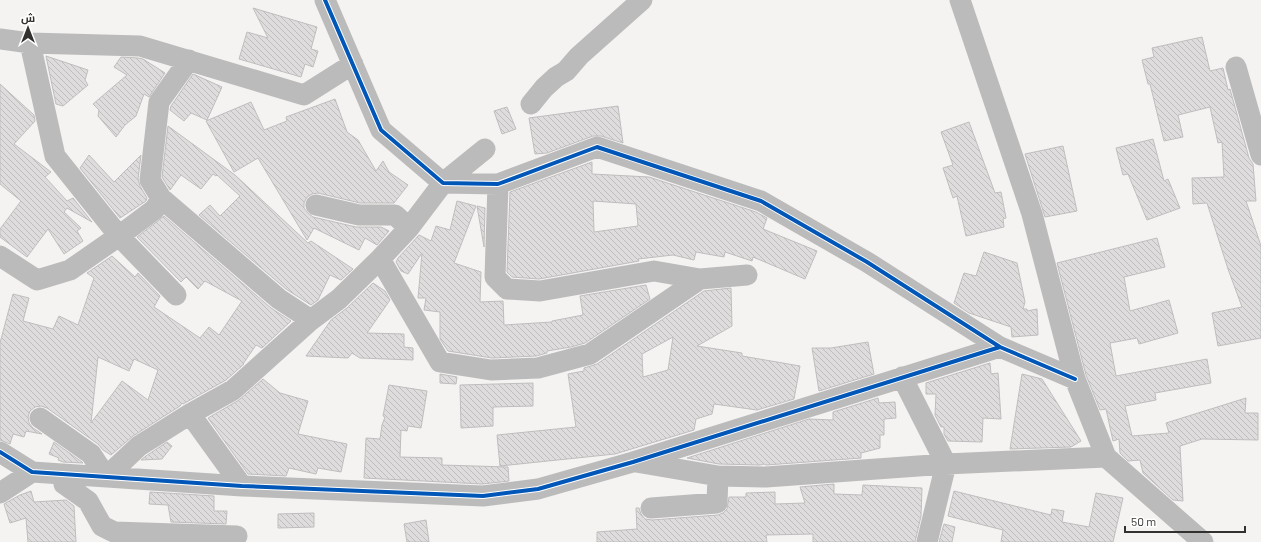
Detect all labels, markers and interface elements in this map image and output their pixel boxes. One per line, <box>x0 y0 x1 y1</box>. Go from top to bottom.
north arrow <box>8 8 48 48</box>
text: ش <box>21 11 35 25</box>
scale bar <box>1125 508 1245 534</box>
text: 50 m <box>1131 514 1156 528</box>

